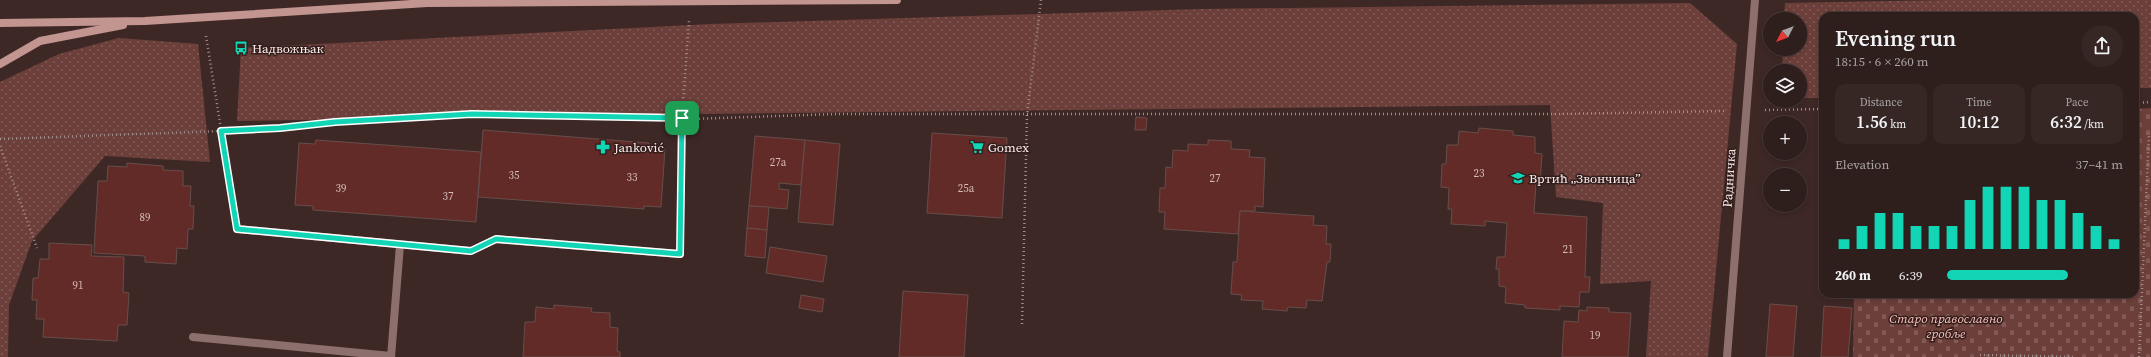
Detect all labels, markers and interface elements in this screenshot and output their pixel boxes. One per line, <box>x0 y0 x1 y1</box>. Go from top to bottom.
north arrow <box>1763 12 1807 56</box>
map controls <box>1763 12 1807 212</box>
text: Evening run <box>1835 23 1956 53</box>
button: share <box>2081 25 2123 67</box>
bus stop icon: Надвожњак <box>233 40 249 56</box>
place label: Надвожњак <box>252 40 324 57</box>
text: 18:15 · 6 × 260 m <box>1835 53 1929 70</box>
button: layers <box>1763 64 1807 108</box>
text: Distance <box>1860 95 1902 110</box>
text: Time <box>1966 95 1992 110</box>
text: Pace <box>2065 95 2089 110</box>
pin <box>665 101 699 135</box>
icon: arrive <box>671 107 693 129</box>
text: 1.56 <box>1856 110 1888 134</box>
text: 10:12 <box>1959 110 1999 134</box>
text: 6:32 <box>2050 110 2082 134</box>
button: + <box>1763 116 1807 160</box>
text: km <box>1888 117 1906 132</box>
text: /km <box>2082 117 2104 132</box>
pharmacy icon: Janković <box>595 139 611 155</box>
place label: Janković <box>613 139 664 156</box>
supermarket icon: Gomex <box>969 139 985 155</box>
place label: Gomex <box>988 139 1029 156</box>
street label: Радничка <box>1718 148 1740 208</box>
house number: 27a <box>770 155 787 170</box>
text: Elevation <box>1835 156 1889 173</box>
text: 37–41 m <box>2076 156 2123 173</box>
house number: 23 <box>1474 166 1485 181</box>
house number: 35 <box>509 168 520 183</box>
button: − <box>1763 168 1807 212</box>
house number: 33 <box>627 170 638 185</box>
school or university icon: Вртић „Звончица” <box>1510 170 1526 186</box>
place label: Вртић „Звончица” <box>1529 170 1641 187</box>
house number: 27 <box>1210 171 1221 186</box>
house number: 39 <box>336 181 347 196</box>
house number: 25a <box>958 181 975 196</box>
house number: 37 <box>443 189 454 204</box>
house number: 89 <box>140 210 151 225</box>
house number: 21 <box>1563 242 1574 257</box>
text: 260 m <box>1835 267 1871 284</box>
text: 6:39 <box>1899 267 1922 284</box>
house number: 91 <box>73 278 84 293</box>
park label: Старо православно гробље <box>1889 310 2003 342</box>
house number: 19 <box>1590 328 1601 343</box>

